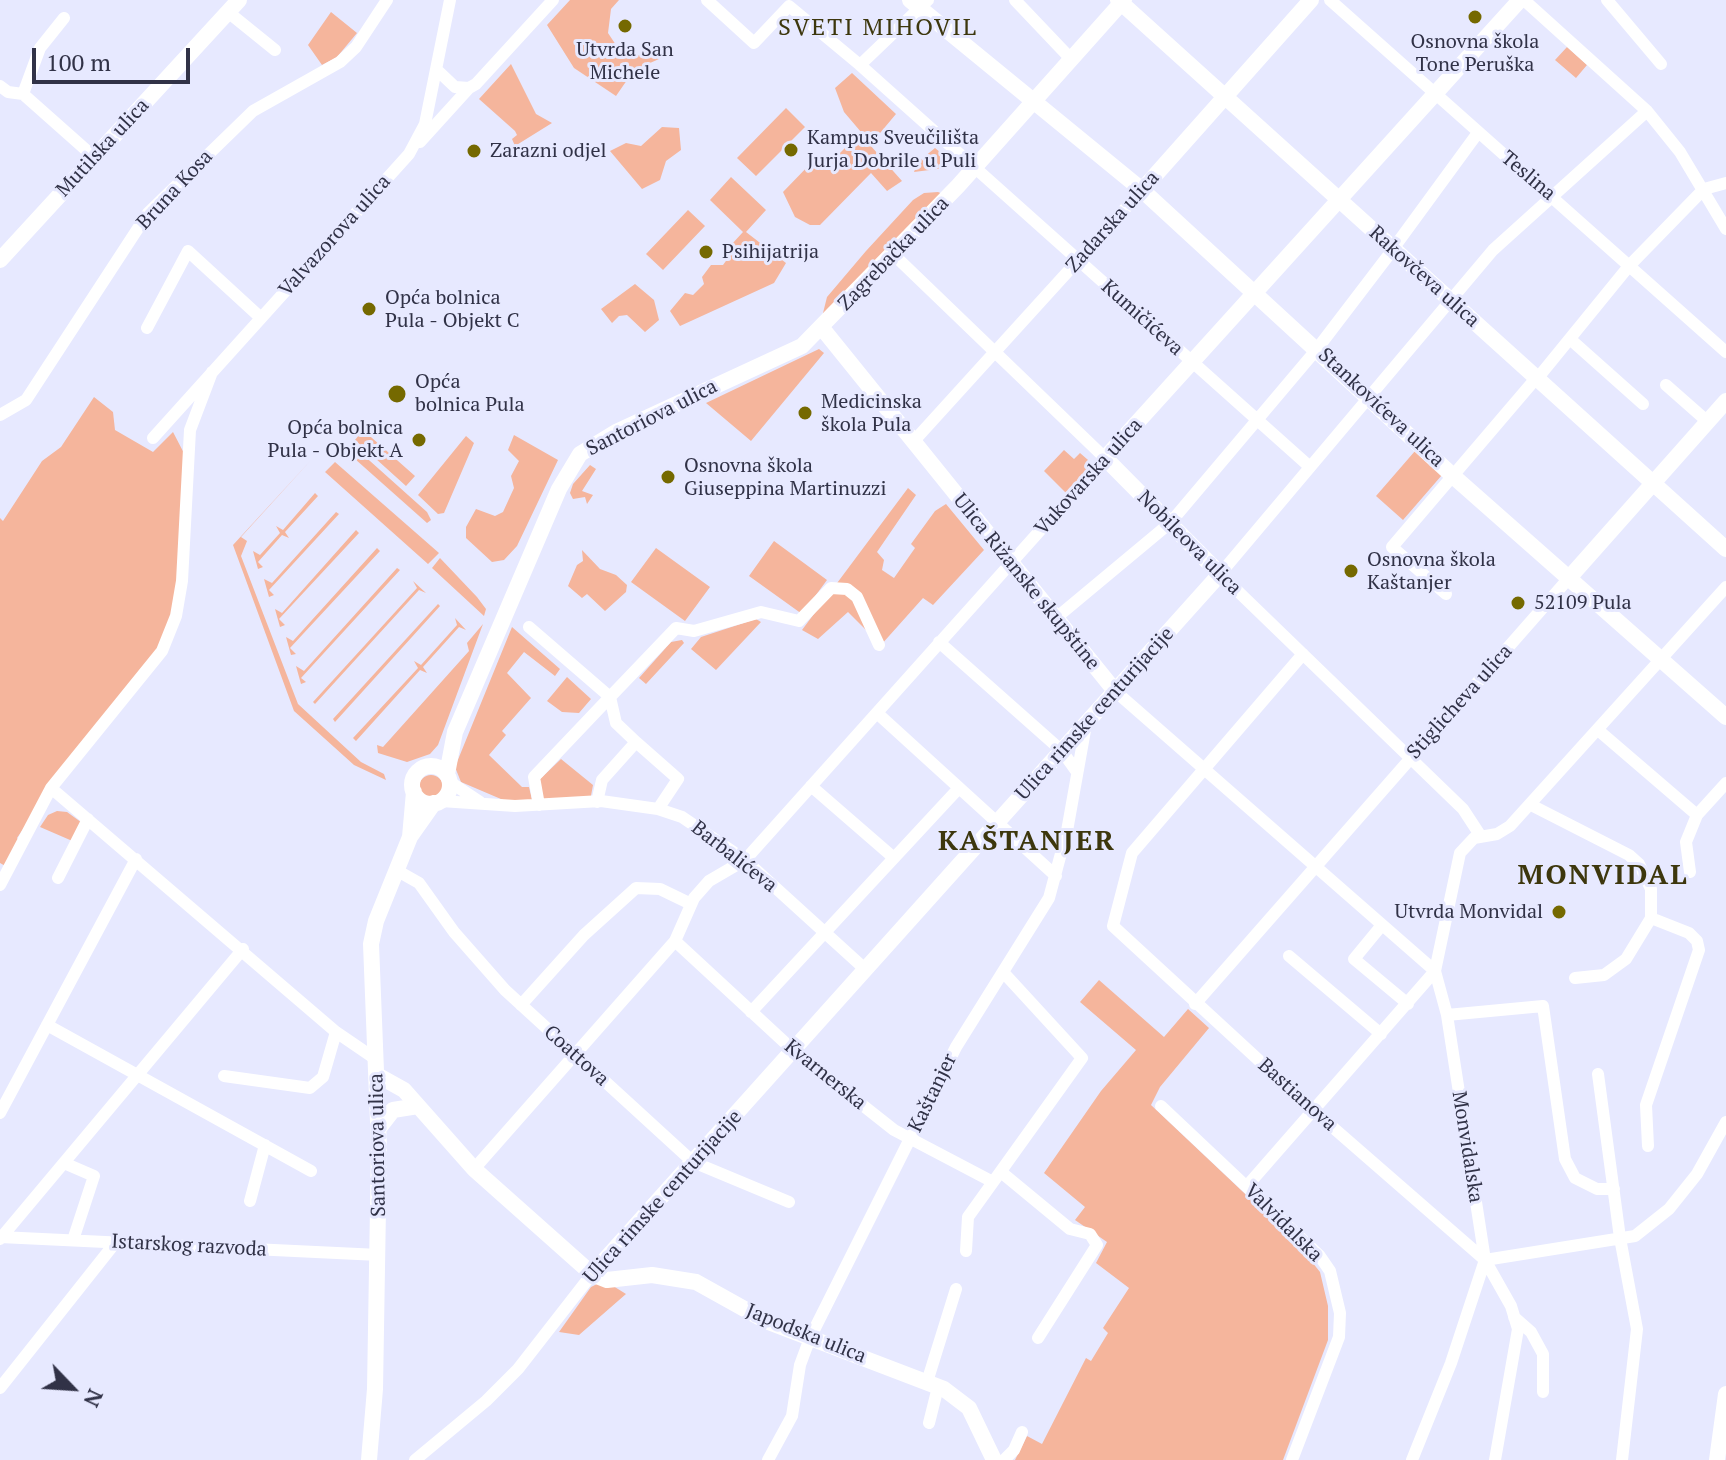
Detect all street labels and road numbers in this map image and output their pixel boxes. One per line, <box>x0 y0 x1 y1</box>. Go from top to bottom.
street label: Mutilska ulica <box>52 94 154 202</box>
street label: Bruna Kosa <box>132 145 218 235</box>
street label: Teslina <box>1496 146 1560 206</box>
street label: Zadarska ulica <box>1061 166 1165 278</box>
street label: Valvazorova ulica <box>274 170 396 302</box>
street label: Zagrebačka ulica <box>834 192 954 316</box>
street label: Rakovčeva ulica <box>1364 221 1484 333</box>
street label: Kumičićeva <box>1096 275 1188 361</box>
street label: Stankovićeva ulica <box>1313 343 1449 473</box>
street label: Santoriova ulica <box>583 375 721 461</box>
street label: Vukovarska ulica <box>1030 414 1148 540</box>
street label: Nobileova ulica <box>1132 486 1246 600</box>
street label: Ulica Rižanske skupštine <box>948 489 1104 675</box>
street label: Ulica rimske centurijacije <box>1011 622 1179 806</box>
street label: Stiglicheva ulica <box>1402 640 1518 764</box>
street label: Barbalićeva <box>686 816 782 898</box>
street label: Coattova <box>538 1021 614 1091</box>
street label: Kvarnerska <box>779 1035 871 1115</box>
street label: Kaštanjer <box>904 1050 962 1136</box>
street label: Bastianova <box>1253 1053 1341 1137</box>
street label: Santoriova ulica <box>365 1073 391 1217</box>
street label: Monvidalska <box>1446 1089 1488 1205</box>
street label: Ulica rimske centurijacije <box>579 1105 747 1289</box>
street label: Valvidalska <box>1239 1179 1327 1267</box>
street label: Istarskog razvoda <box>111 1230 267 1262</box>
street label: Japodska ulica <box>742 1299 870 1369</box>

